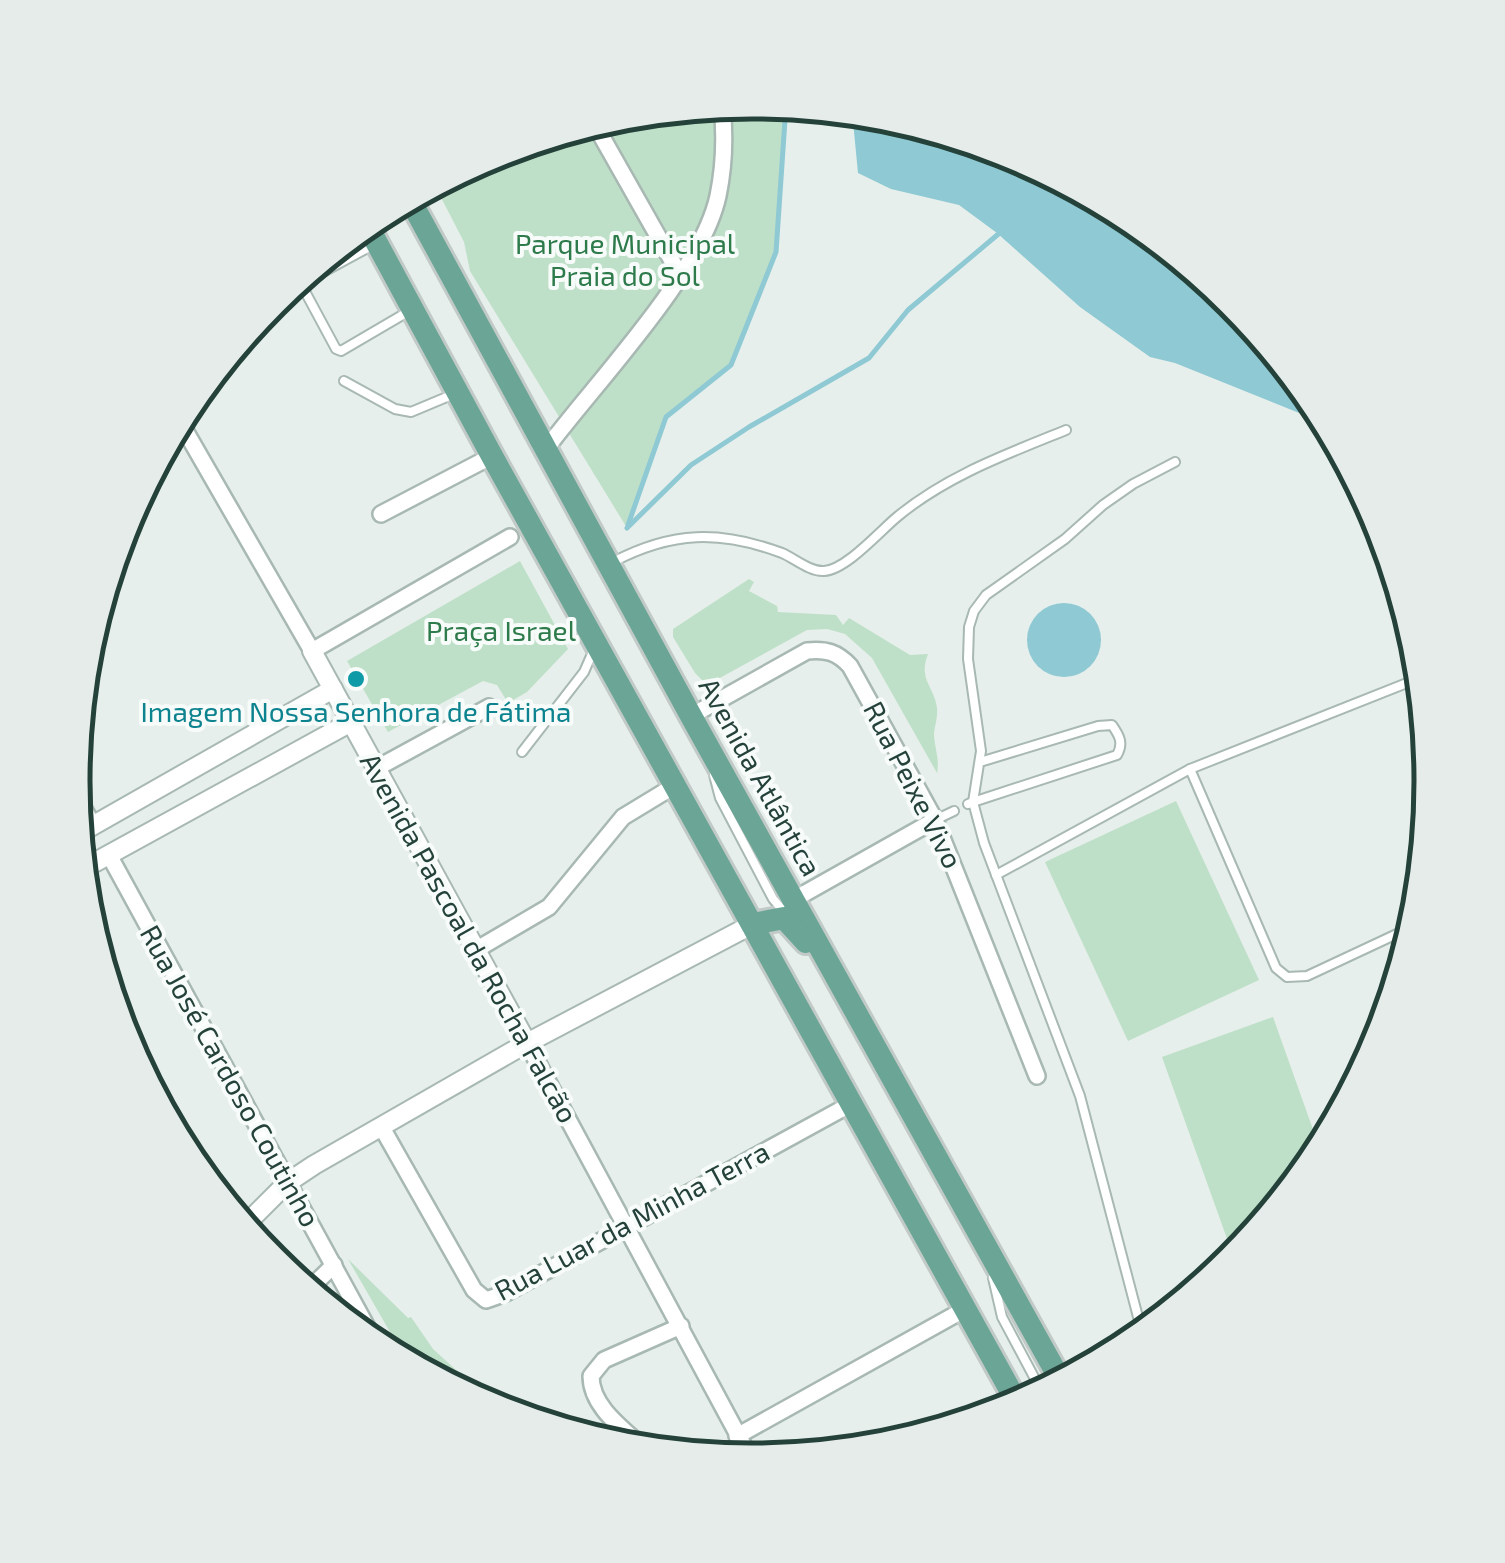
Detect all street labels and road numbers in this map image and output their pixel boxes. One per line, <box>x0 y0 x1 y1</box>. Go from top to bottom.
street label: Avenida Atlântica <box>692 672 829 881</box>
street label: Rua Peixe Vivo <box>857 695 971 874</box>
street label: Avenida Pascoal da Rocha Falcão <box>354 747 586 1128</box>
street label: Rua José Cardoso Coutinho <box>134 919 328 1232</box>
street label: Rua Luar da Minha Terra <box>488 1133 775 1307</box>

